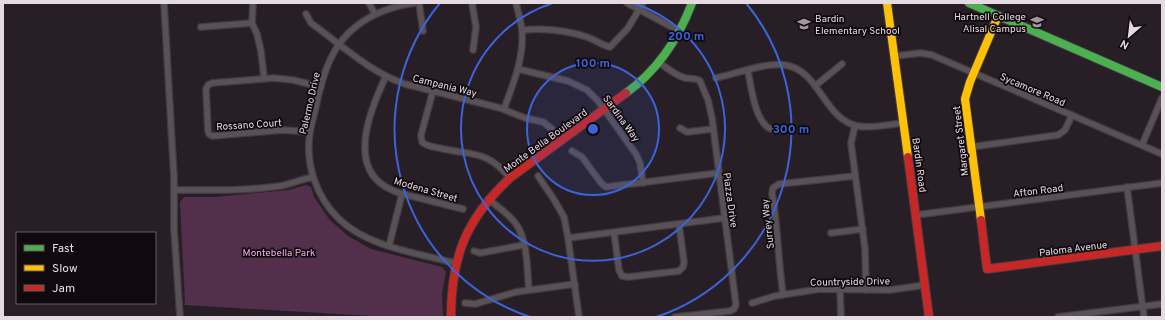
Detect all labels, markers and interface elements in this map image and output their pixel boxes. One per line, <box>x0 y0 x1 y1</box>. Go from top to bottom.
place label: Hartnell College Alisal Campus <box>954 11 1026 36</box>
place label: Bardin Elementary School <box>815 13 900 38</box>
school or university icon: Hartnell College Alisal Campus <box>1029 14 1045 30</box>
school or university icon: Bardin Elementary School <box>796 16 812 32</box>
north arrow <box>1109 16 1149 56</box>
text: 200 m <box>668 29 704 45</box>
text: N <box>1118 36 1132 52</box>
text: 100 m <box>576 56 610 72</box>
street label: Palermo Drive <box>297 71 324 136</box>
street label: Sycamore Road <box>998 71 1067 110</box>
street label: Campania Way <box>411 72 478 101</box>
street label: Sardina Way <box>599 93 642 145</box>
street label: Margaret Street <box>951 105 972 177</box>
street label: Monte Bella Boulevard <box>501 106 590 176</box>
street label: Rossano Court <box>216 117 283 134</box>
centre of rings <box>586 122 600 136</box>
text: 300 m <box>773 122 809 138</box>
street label: Bardin Road <box>908 137 929 193</box>
street label: Piazza Drive <box>719 172 740 229</box>
street label: Modena Street <box>392 175 459 206</box>
street label: Afton Road <box>1012 182 1064 201</box>
street label: Surrey Way <box>759 198 778 250</box>
legend <box>16 232 156 304</box>
street label: Paloma Avenue <box>1038 239 1108 260</box>
text: Fast <box>52 241 74 257</box>
park label: Montebella Park <box>243 247 315 260</box>
text: Slow <box>52 261 78 277</box>
street label: Countryside Drive <box>810 275 890 290</box>
text: Jam <box>52 281 75 297</box>

